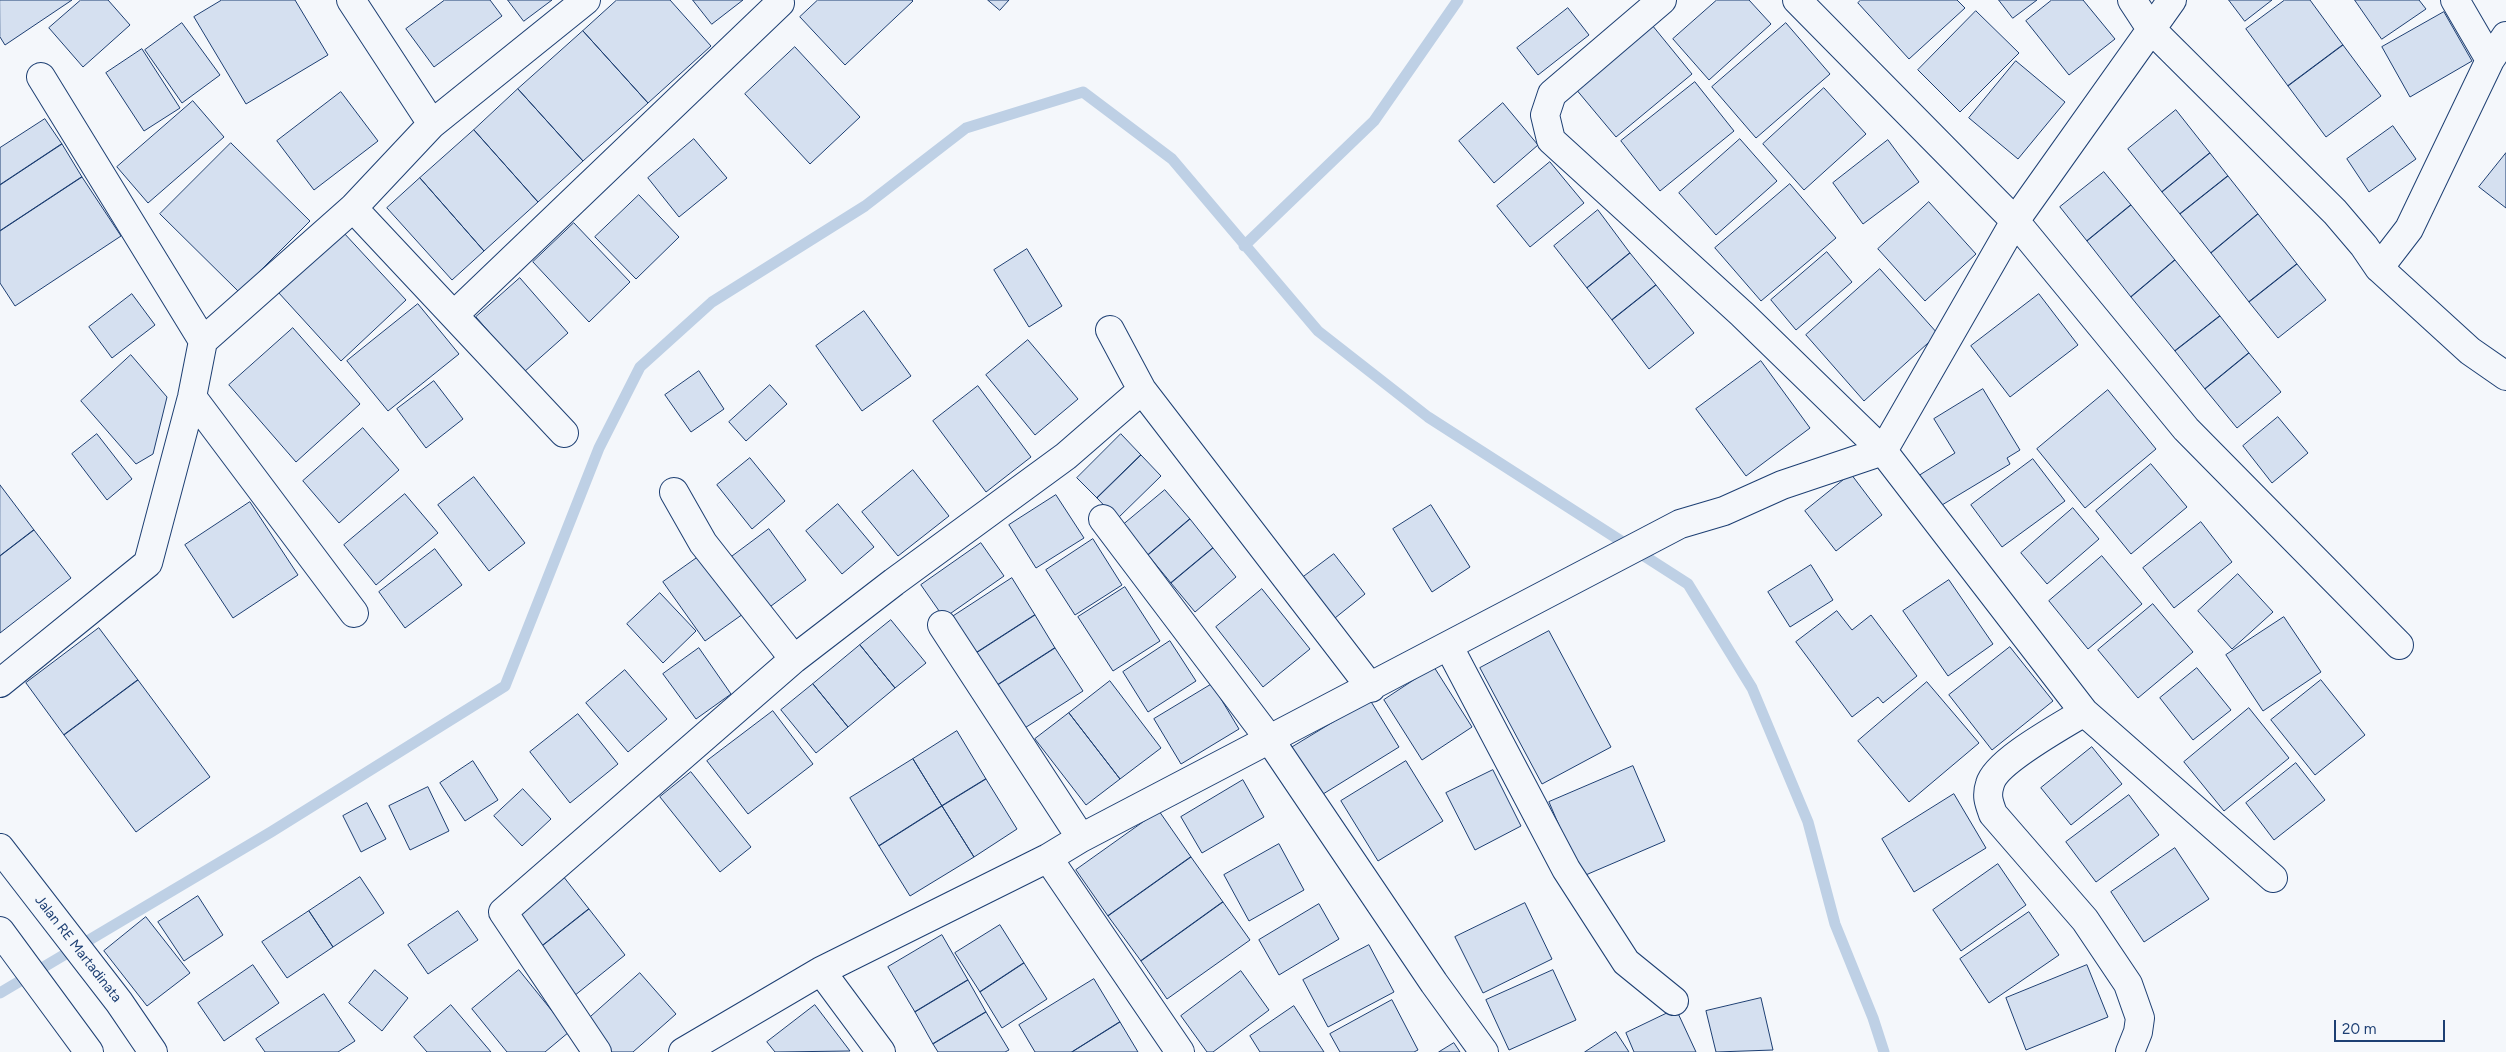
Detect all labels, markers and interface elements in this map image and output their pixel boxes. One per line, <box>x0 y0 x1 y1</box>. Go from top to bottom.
street label: Jalan RE Martadinata <box>31 892 125 1006</box>
scale bar <box>2336 1010 2447 1042</box>
text: 20 m <box>2342 1020 2376 1038</box>

